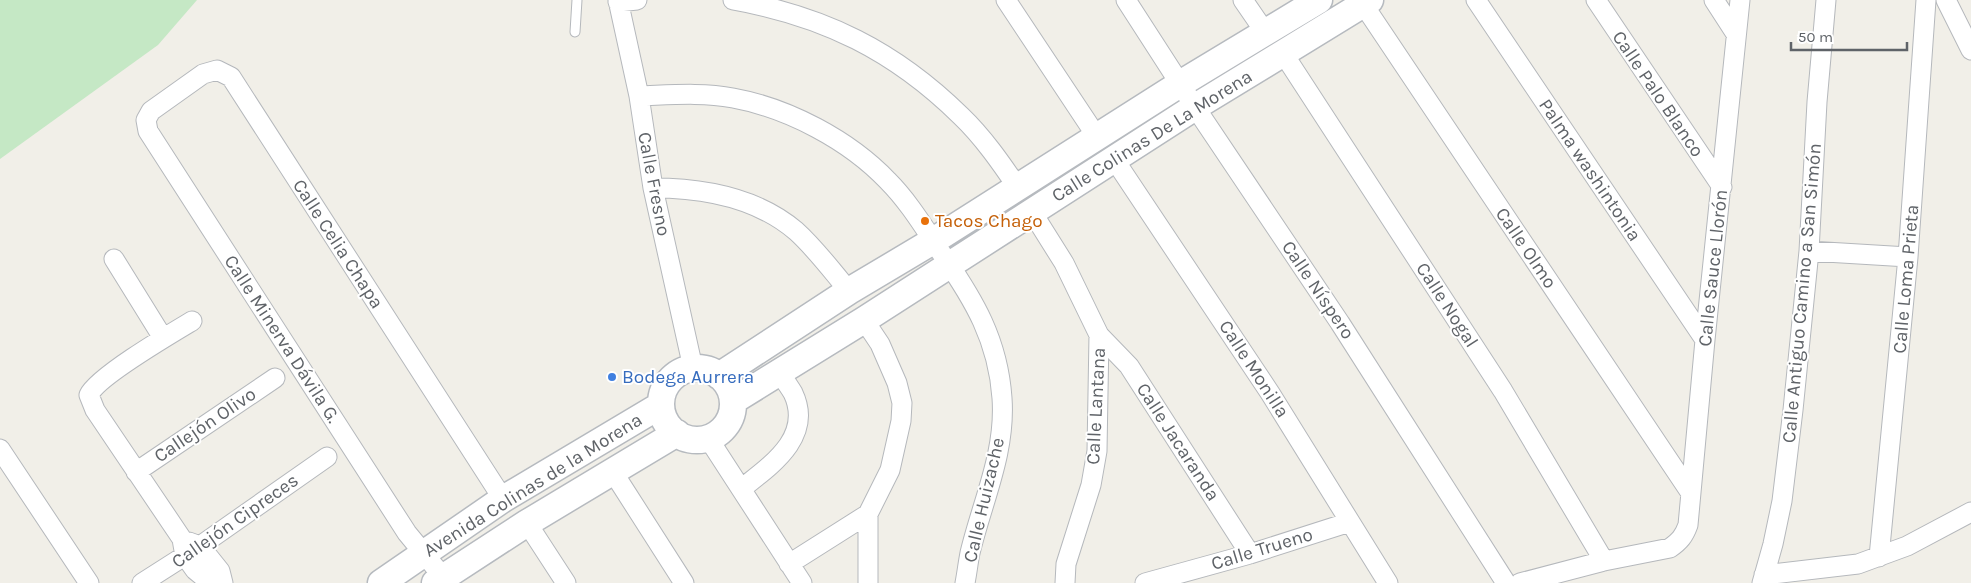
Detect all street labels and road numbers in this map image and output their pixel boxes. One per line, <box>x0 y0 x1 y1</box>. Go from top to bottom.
street label: Calle Palo Blanco <box>1608 27 1708 161</box>
street label: Calle Colinas De La Morena <box>1048 65 1256 207</box>
street label: Palma washintonia <box>1534 95 1646 245</box>
street label: Calle Fresno <box>633 130 675 238</box>
street label: Calle Antiguo Camino a San Simón <box>1778 142 1826 444</box>
street label: Calle Celia Chapa <box>288 175 388 313</box>
street label: Calle Sauce Llorón <box>1694 188 1732 348</box>
street label: Calle Olmo <box>1491 203 1561 293</box>
street label: Calle Loma Prieta <box>1889 204 1923 354</box>
street label: Calle Níspero <box>1277 237 1359 343</box>
street label: Calle Minerva Dávila G. <box>220 251 344 427</box>
street label: Calle Nogal <box>1411 258 1483 352</box>
street label: Calle Monilla <box>1214 316 1294 422</box>
street label: Calle Lantana <box>1082 347 1110 465</box>
street label: Calle Jacaranda <box>1132 379 1224 505</box>
street label: Callejón Olivo <box>150 383 260 467</box>
street label: Avenida Colinas de la Morena <box>420 409 646 561</box>
street label: Calle Huizache <box>959 435 1009 565</box>
street label: Callejón Cipreces <box>167 469 303 573</box>
street label: Calle Trueno <box>1209 523 1315 575</box>

